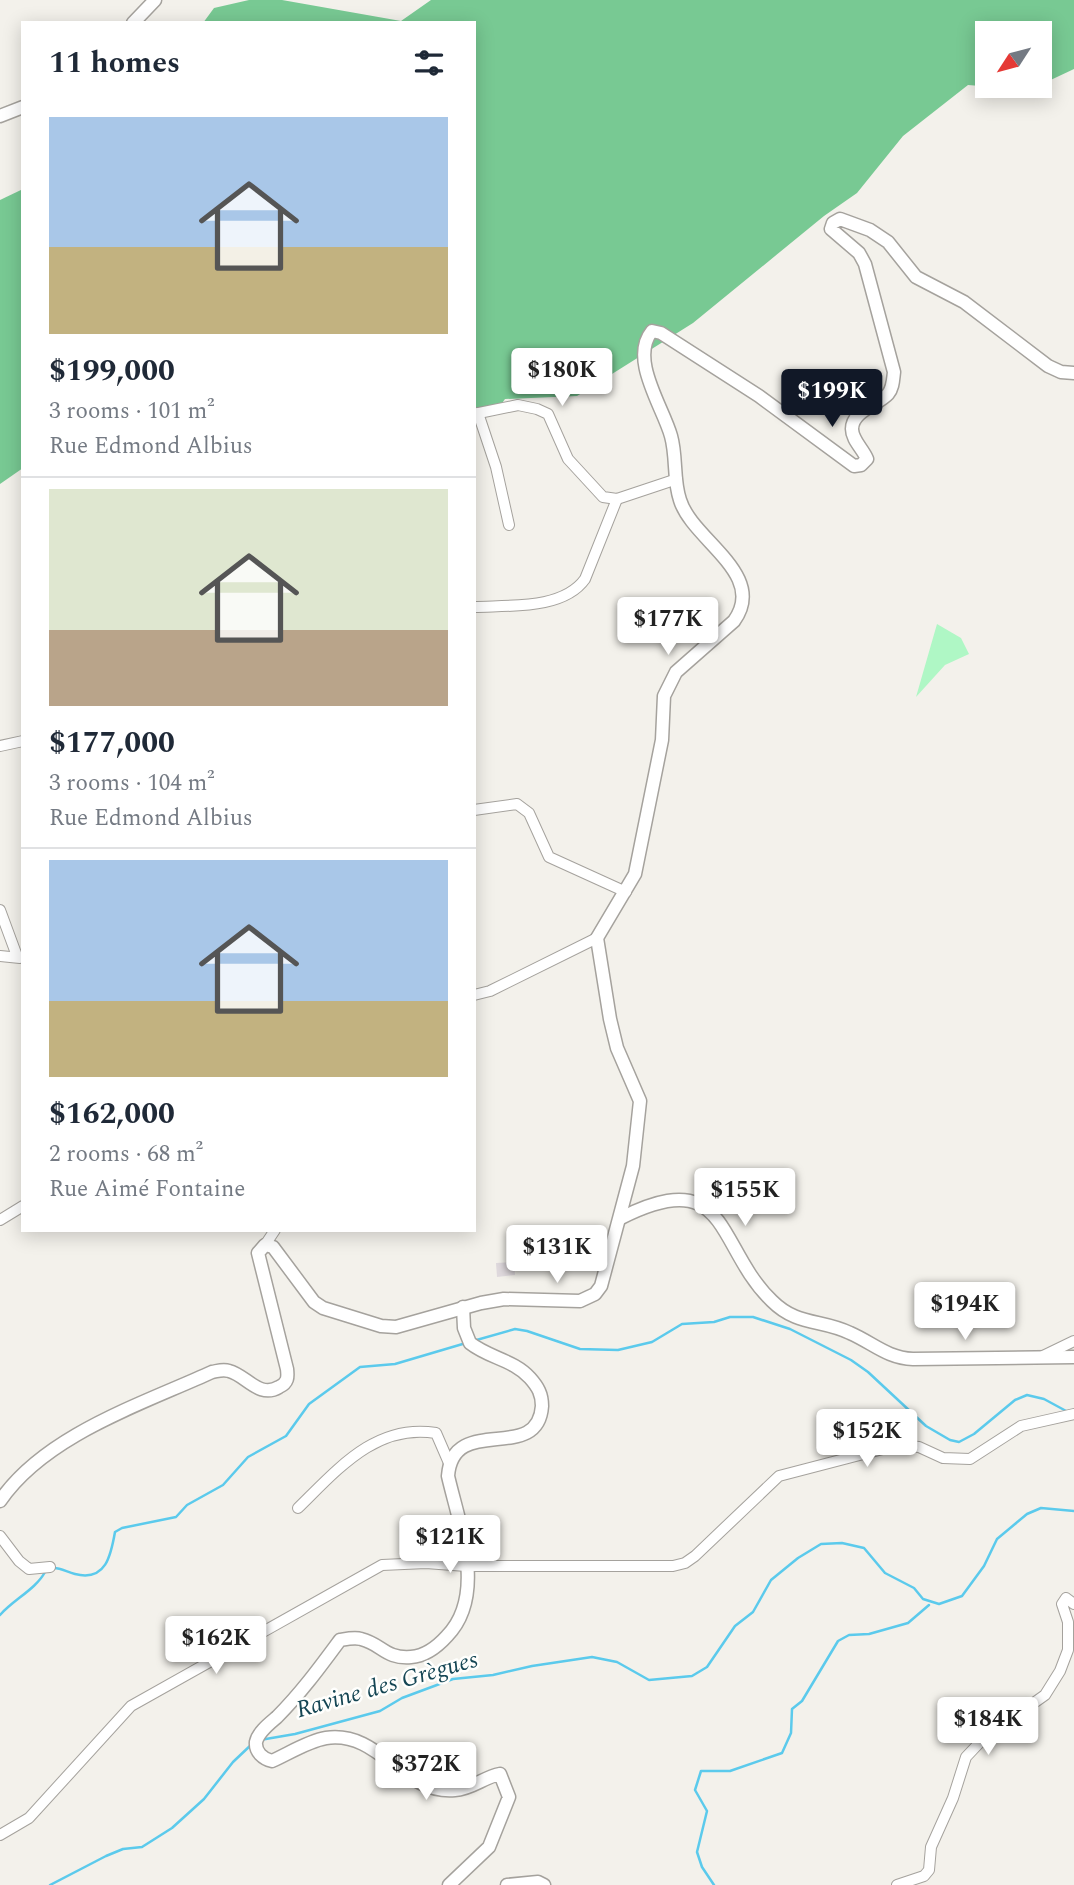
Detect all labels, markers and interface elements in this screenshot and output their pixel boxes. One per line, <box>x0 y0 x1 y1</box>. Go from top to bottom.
north arrow <box>975 21 1052 98</box>
map controls <box>975 21 1052 98</box>
text: 11 homes <box>49 40 180 86</box>
icon: filters <box>410 44 448 82</box>
icon: home <box>186 163 312 289</box>
text: $199,000 <box>49 348 175 394</box>
pin: $180K <box>513 348 611 408</box>
text: $180K <box>527 353 597 388</box>
pin: $199K <box>783 370 881 429</box>
text: $199K <box>797 374 867 409</box>
text: 3 rooms · 101 m² <box>49 394 215 429</box>
text: Rue Edmond Albius <box>49 429 253 464</box>
icon: home <box>186 535 312 661</box>
pin: $177K <box>619 598 717 657</box>
text: $177K <box>633 602 703 637</box>
text: $177,000 <box>49 720 175 766</box>
text: 3 rooms · 104 m² <box>49 766 215 801</box>
text: Rue Edmond Albius <box>49 801 253 836</box>
icon: home <box>186 906 312 1032</box>
text: $162,000 <box>49 1091 175 1137</box>
text: 2 rooms · 68 m² <box>49 1137 203 1172</box>
pin: $155K <box>696 1168 794 1228</box>
text: Rue Aimé Fontaine <box>49 1172 245 1207</box>
text: $155K <box>710 1173 780 1208</box>
pin: $131K <box>508 1226 606 1285</box>
text: $131K <box>522 1230 592 1265</box>
pin: $194K <box>916 1282 1014 1342</box>
text: $194K <box>930 1287 1000 1322</box>
pin: $152K <box>818 1410 916 1469</box>
text: $152K <box>832 1414 902 1449</box>
pin: $121K <box>401 1516 499 1575</box>
text: $121K <box>415 1520 485 1555</box>
pin: $162K <box>167 1616 265 1676</box>
text: $162K <box>181 1621 251 1656</box>
water label: Ravine des Grègues <box>292 1642 483 1728</box>
pin: $184K <box>939 1698 1037 1757</box>
text: $184K <box>953 1702 1023 1737</box>
pin: $372K <box>377 1742 475 1802</box>
text: $372K <box>391 1747 461 1782</box>

